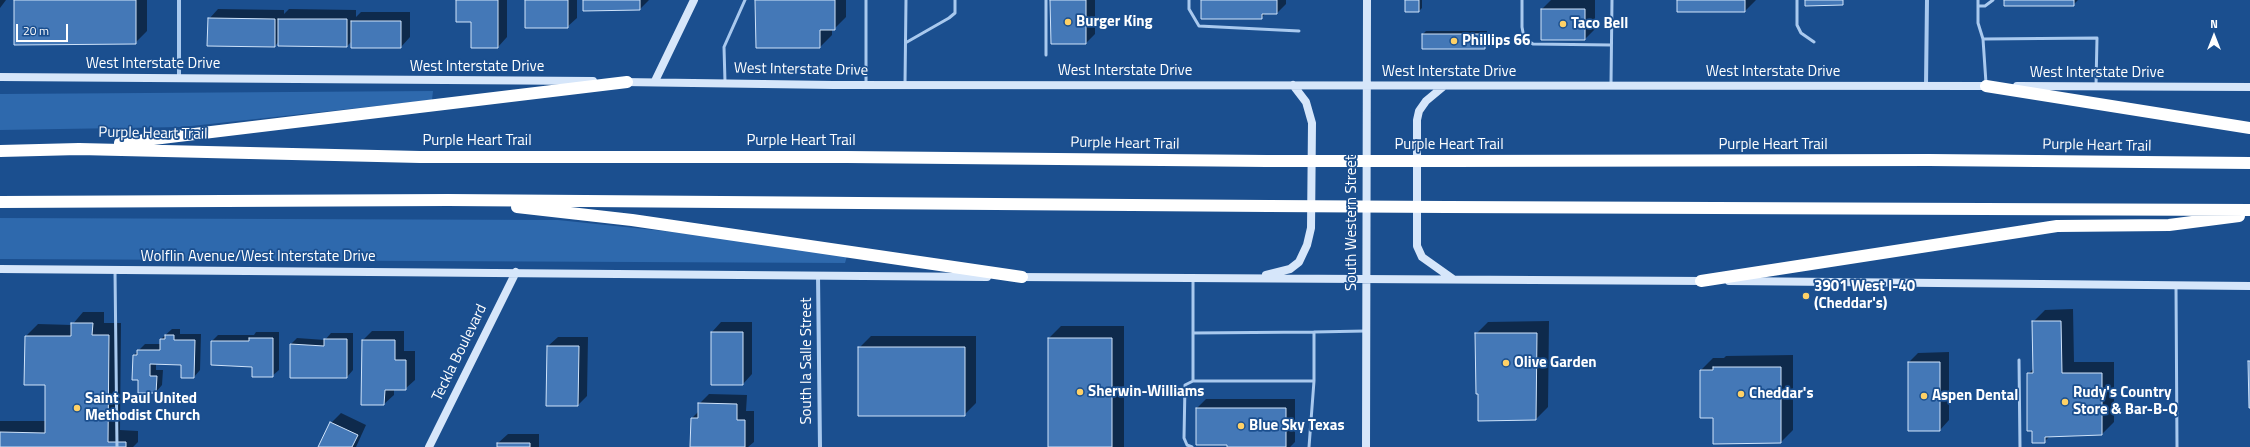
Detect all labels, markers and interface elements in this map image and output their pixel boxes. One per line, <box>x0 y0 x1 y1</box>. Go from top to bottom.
place label: Burger King <box>1076 13 1153 31</box>
place label: Taco Bell <box>1571 15 1628 33</box>
scale bar <box>18 16 70 42</box>
north arrow <box>2194 16 2234 56</box>
text: N <box>2210 16 2218 32</box>
marker: Burger King <box>1063 17 1073 27</box>
marker: Taco Bell <box>1558 19 1568 29</box>
text: 20 m <box>23 21 49 40</box>
place label: Phillips 66 <box>1462 32 1530 50</box>
marker: Phillips 66 <box>1449 36 1459 46</box>
street label: West Interstate Drive <box>86 55 220 73</box>
street label: West Interstate Drive <box>410 58 544 76</box>
street label: West Interstate Drive <box>734 60 868 80</box>
street label: West Interstate Drive <box>1058 62 1192 80</box>
street label: West Interstate Drive <box>1382 63 1516 81</box>
street label: West Interstate Drive <box>1706 63 1840 81</box>
street label: West Interstate Drive <box>2030 64 2164 82</box>
street label: Purple Heart Trail <box>98 124 208 144</box>
street label: Purple Heart Trail <box>422 132 532 150</box>
street label: Purple Heart Trail <box>746 132 856 150</box>
street label: Purple Heart Trail <box>1070 134 1180 154</box>
street label: Purple Heart Trail <box>1394 136 1504 154</box>
street label: Purple Heart Trail <box>1718 136 1828 154</box>
street label: Purple Heart Trail <box>2042 136 2152 156</box>
street label: South Western Street <box>1343 155 1361 291</box>
street label: Wolflin Avenue/West Interstate Drive <box>140 248 376 266</box>
place label: 3901 West I-40 (Cheddar's) <box>1814 278 1915 313</box>
marker: 3901 West I-40 (Cheddar's) <box>1801 291 1811 301</box>
street label: South la Salle Street <box>798 297 816 425</box>
street label: Teckla Boulevard <box>429 302 491 404</box>
place label: Olive Garden <box>1514 354 1597 372</box>
marker: Olive Garden <box>1501 358 1511 368</box>
place label: Sherwin-Williams <box>1088 383 1204 401</box>
place label: Rudy's Country Store & Bar-B-Q <box>2073 384 2178 419</box>
place label: Cheddar's <box>1749 385 1813 403</box>
marker: Sherwin-Williams <box>1075 387 1085 397</box>
place label: Aspen Dental <box>1932 387 2018 405</box>
marker: Cheddar's <box>1736 389 1746 399</box>
place label: Saint Paul United Methodist Church <box>85 390 200 425</box>
marker: Aspen Dental <box>1919 391 1929 401</box>
marker: Rudy's Country Store & Bar-B-Q <box>2060 397 2070 407</box>
marker: Saint Paul United Methodist Church <box>72 403 82 413</box>
place label: Blue Sky Texas <box>1249 417 1344 435</box>
marker: Blue Sky Texas <box>1236 421 1246 431</box>

